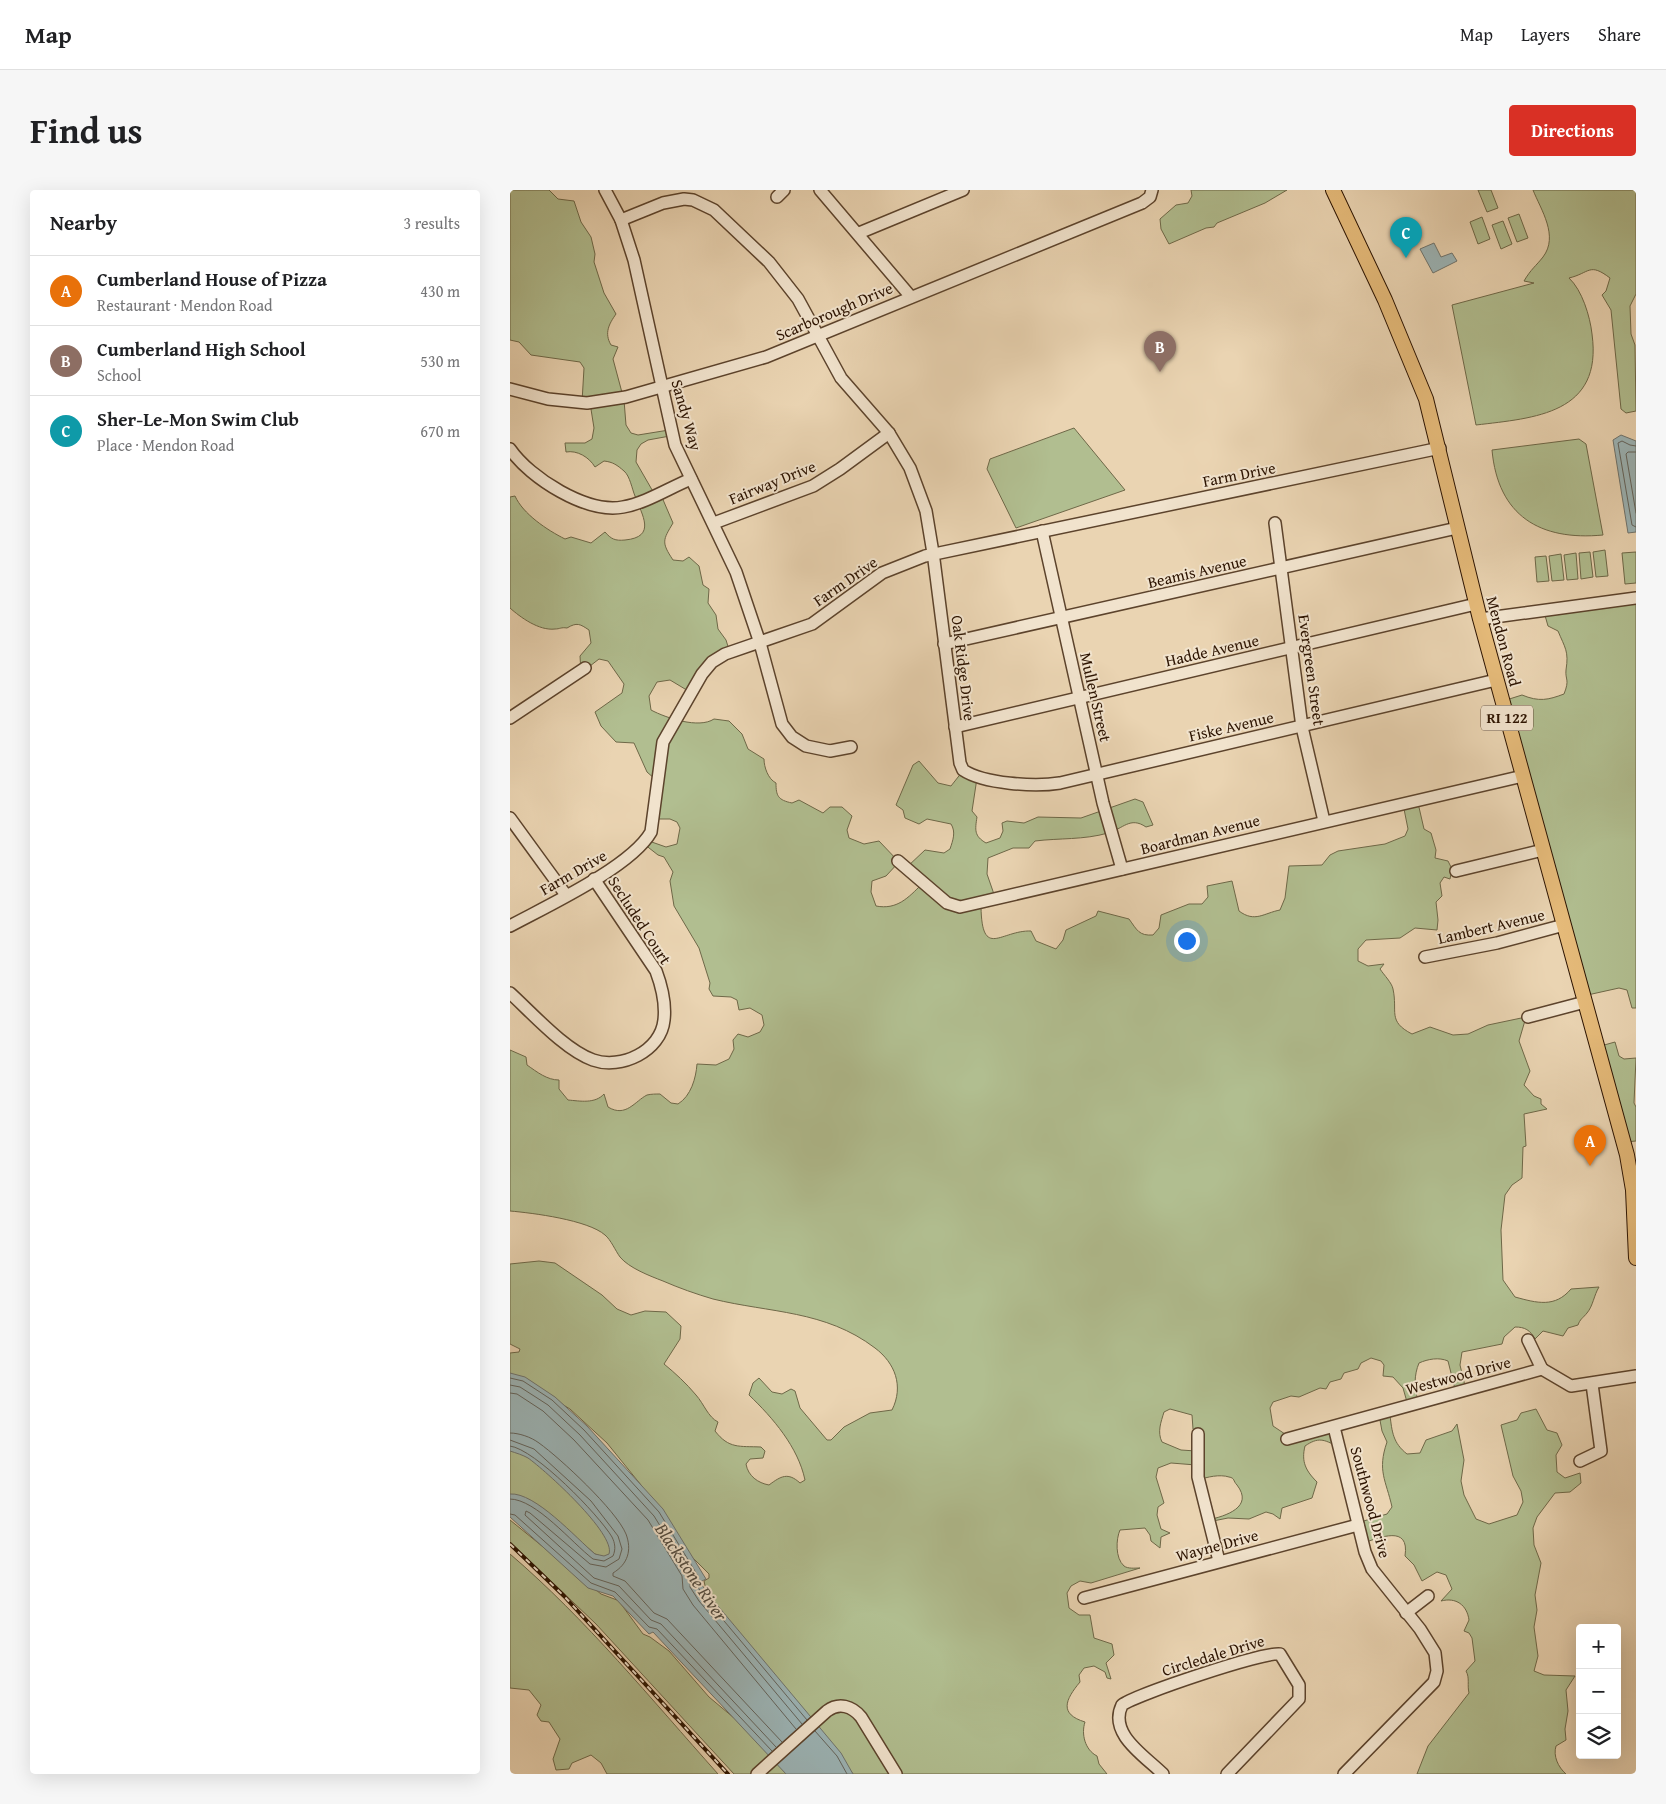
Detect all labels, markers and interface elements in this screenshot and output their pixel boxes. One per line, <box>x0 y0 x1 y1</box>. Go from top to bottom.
text: Map <box>25 17 72 52</box>
text: Map <box>1460 21 1493 48</box>
text: Layers <box>1521 21 1570 48</box>
text: Share <box>1598 21 1641 48</box>
text: Find us <box>30 105 143 156</box>
button: Directions <box>1509 105 1636 156</box>
text: Nearby <box>50 207 117 238</box>
text: 3 results <box>403 211 460 235</box>
pin: C <box>1390 217 1422 258</box>
text: Cumberland House of Pizza <box>97 265 327 293</box>
street label: Scarborough Drive <box>772 276 896 346</box>
text: A <box>61 279 71 303</box>
text: 430 m <box>420 279 460 303</box>
text: Restaurant · Mendon Road <box>97 293 273 317</box>
pin: B <box>1144 331 1176 372</box>
text: Cumberland High School <box>97 335 306 363</box>
text: B <box>61 349 71 373</box>
text: 530 m <box>420 349 460 373</box>
text: School <box>97 363 141 387</box>
street label: Sandy Way <box>665 377 709 453</box>
text: Sher-Le-Mon Swim Club <box>97 405 299 433</box>
text: C <box>61 419 71 443</box>
text: 670 m <box>420 419 460 443</box>
text: Place · Mendon Road <box>97 433 234 457</box>
street label: Fairway Drive <box>725 454 819 510</box>
street label: Farm Drive <box>1200 455 1278 493</box>
street label: Beamis Avenue <box>1145 548 1249 594</box>
street label: Farm Drive <box>808 550 882 612</box>
street label: Mendon Road <box>1480 593 1528 689</box>
street label: Evergreen Street <box>1292 613 1332 728</box>
street label: Oak Ridge Drive <box>946 614 982 722</box>
street label: Hadde Avenue <box>1163 628 1261 672</box>
street label: Mullen Street <box>1074 650 1118 744</box>
street label: Fiske Avenue <box>1186 705 1276 747</box>
road number: RI 122 <box>1481 706 1533 730</box>
street label: Boardman Avenue <box>1138 808 1262 860</box>
street label: Farm Drive <box>535 843 611 901</box>
street label: Secluded Court <box>602 871 678 969</box>
street label: Lambert Avenue <box>1435 902 1547 950</box>
your location <box>1174 928 1200 954</box>
pin: A <box>1574 1125 1606 1166</box>
street label: Westwood Drive <box>1403 1349 1513 1401</box>
street label: Southwood Drive <box>1345 1444 1397 1560</box>
water label: Blackstone River <box>648 1516 735 1627</box>
street label: Wayne Drive <box>1173 1522 1261 1568</box>
map controls <box>1576 1624 1621 1759</box>
button: + <box>1576 1624 1621 1669</box>
street label: Circledale Drive <box>1159 1628 1267 1682</box>
button: − <box>1576 1669 1621 1714</box>
button: layers <box>1576 1714 1621 1759</box>

